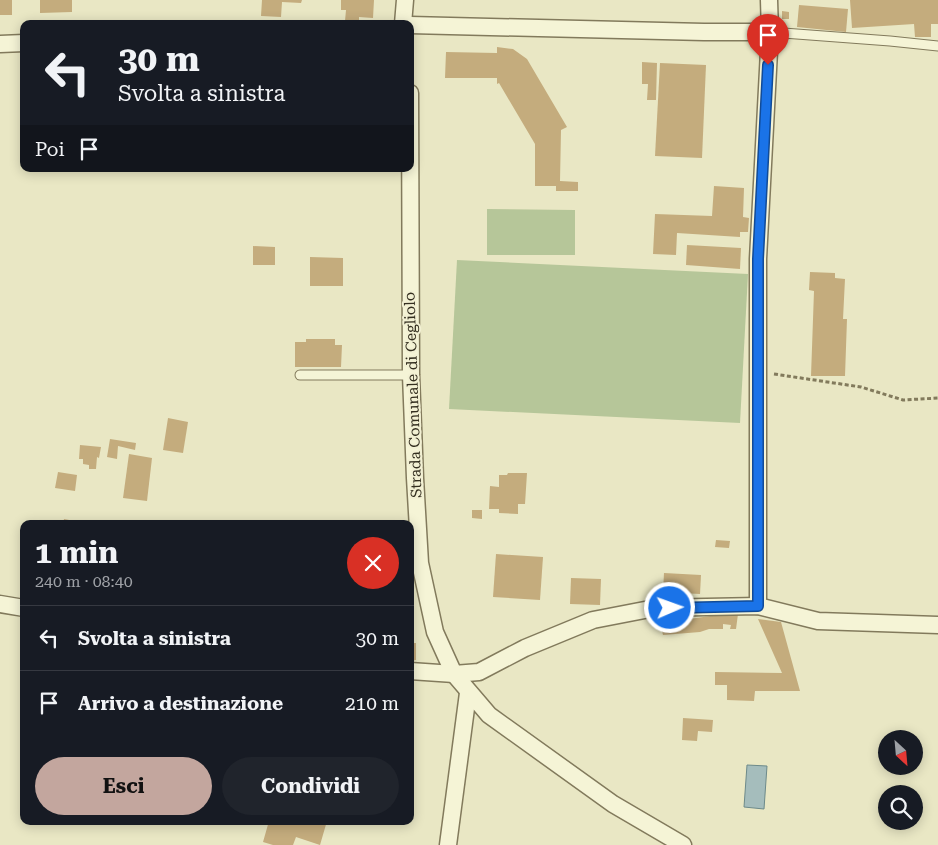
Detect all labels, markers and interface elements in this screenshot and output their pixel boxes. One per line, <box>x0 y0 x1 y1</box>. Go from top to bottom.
pin <box>747 14 789 65</box>
icon: arrive <box>754 21 782 49</box>
text: 30 m <box>118 39 200 80</box>
icon: left <box>35 40 100 105</box>
text: Svolta a sinistra <box>118 81 285 106</box>
icon: arrive <box>75 135 103 163</box>
text: Poi <box>35 138 65 161</box>
street label: Strada Comunale di Cegliolo <box>400 292 426 498</box>
text: 1 min <box>35 535 118 570</box>
button: close <box>347 537 399 589</box>
text: 240 m · 08:40 <box>35 572 133 591</box>
position arrow <box>643 581 695 633</box>
icon: left <box>35 624 63 652</box>
text: Svolta a sinistra <box>78 627 231 650</box>
text: 30 m <box>356 627 399 650</box>
icon: arrive <box>35 689 63 717</box>
text: Arrivo a destinazione <box>78 692 283 715</box>
text: 210 m <box>345 692 399 715</box>
north arrow <box>878 730 922 775</box>
map controls <box>878 730 923 830</box>
button: Esci <box>35 757 212 815</box>
button: Condividi <box>222 757 399 815</box>
button: search <box>878 785 923 830</box>

